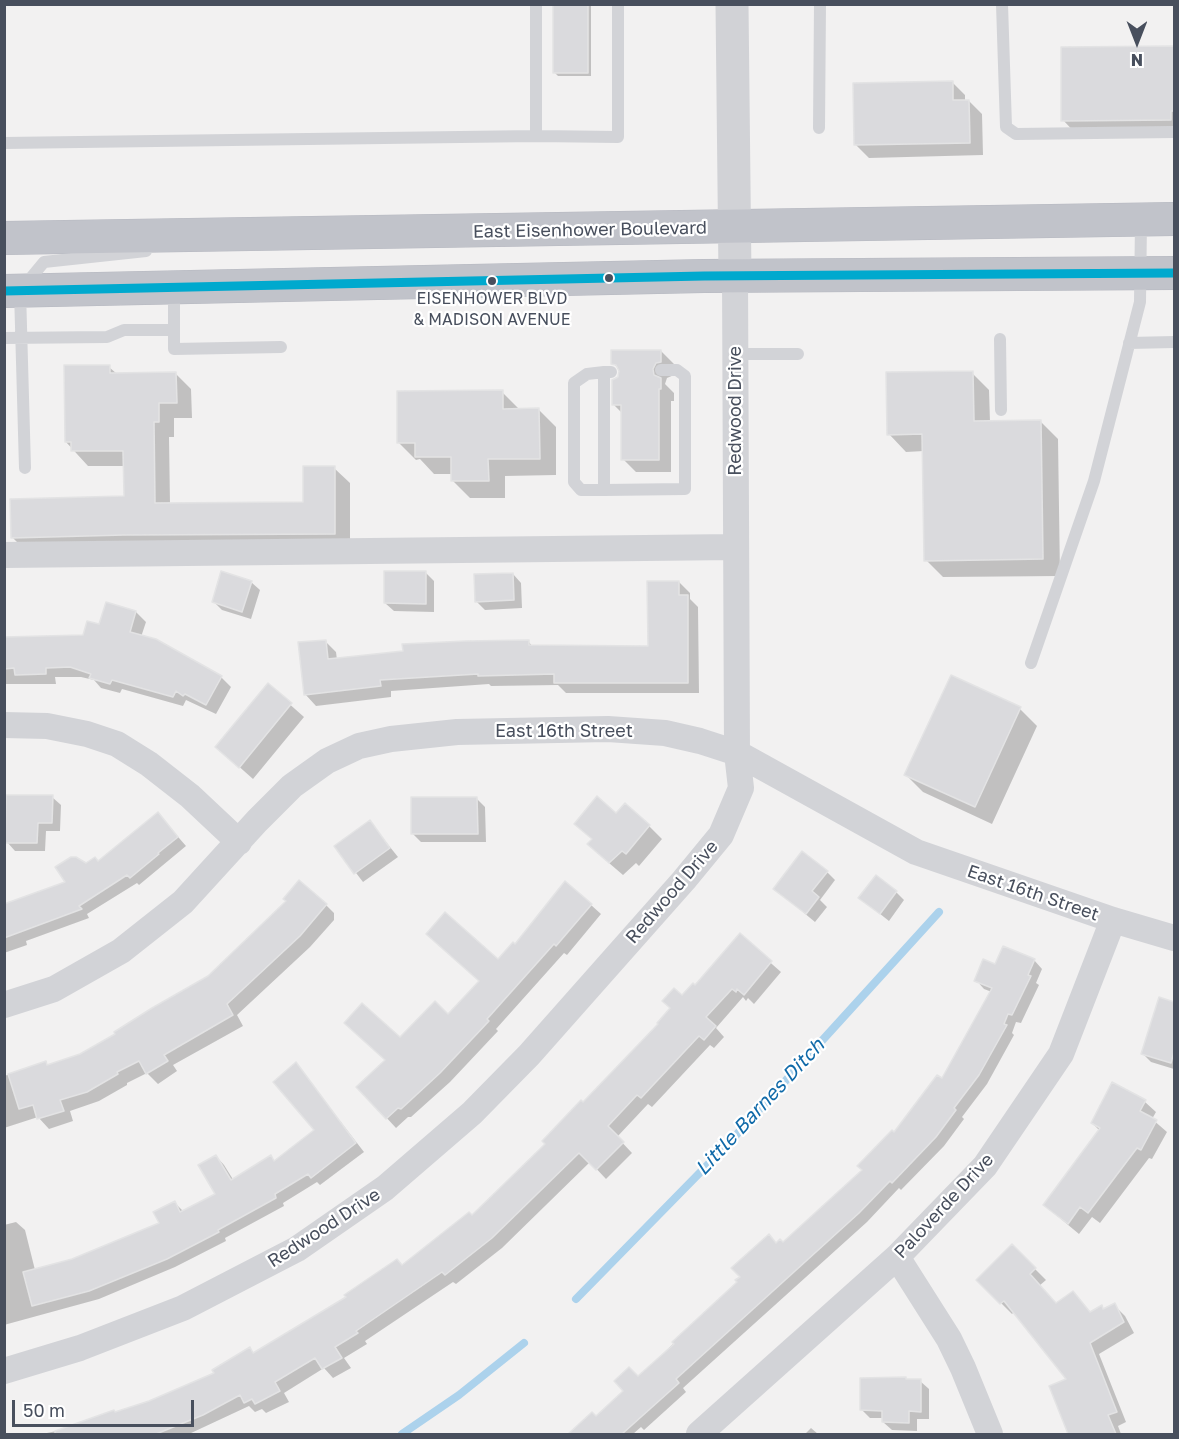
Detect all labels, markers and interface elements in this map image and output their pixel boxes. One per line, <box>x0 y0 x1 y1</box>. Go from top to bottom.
north arrow <box>1107 12 1167 72</box>
text: N <box>1131 50 1143 70</box>
street label: East Eisenhower Boulevard <box>473 217 707 243</box>
unlabelled marker <box>603 272 615 284</box>
marker: EISENHOWER BLVD & MADISON AVENUE <box>486 275 498 287</box>
place label: EISENHOWER BLVD & MADISON AVENUE <box>413 289 571 327</box>
street label: Redwood Drive <box>724 346 746 476</box>
street label: East 16th Street <box>495 720 633 742</box>
street label: Redwood Drive <box>621 836 723 948</box>
street label: East 16th Street <box>964 860 1102 926</box>
water label: Little Barnes Ditch <box>691 1034 829 1180</box>
street label: Paloverde Drive <box>890 1149 998 1263</box>
street label: Redwood Drive <box>264 1184 384 1272</box>
scale bar <box>15 1388 196 1426</box>
text: 50 m <box>23 1399 65 1421</box>

